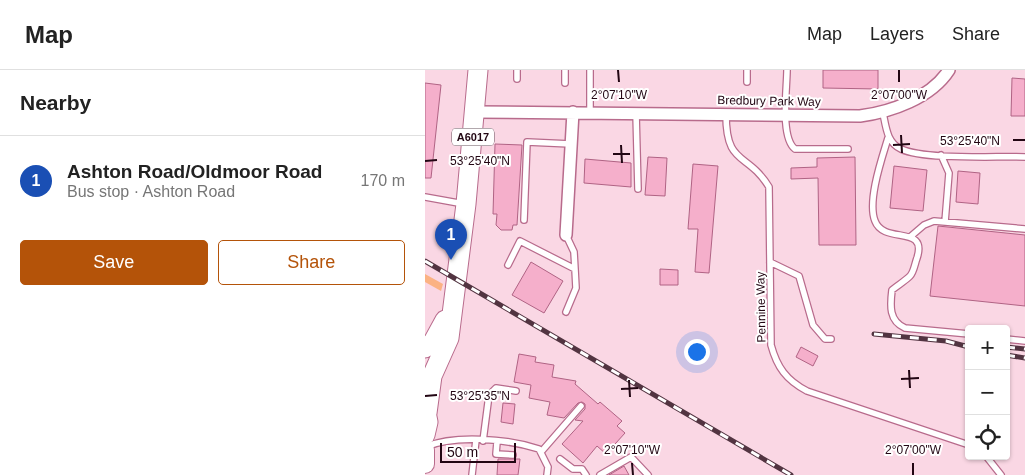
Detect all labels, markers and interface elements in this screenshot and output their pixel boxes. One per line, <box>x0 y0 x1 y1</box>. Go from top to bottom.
text: Map <box>25 21 73 48</box>
text: Map <box>807 24 842 44</box>
text: Layers <box>870 24 924 44</box>
text: Share <box>952 24 1000 44</box>
text: 2°07'10"W <box>591 88 648 102</box>
text: 2°07'00"W <box>871 88 928 102</box>
text: Nearby <box>20 91 91 114</box>
street label: Bredbury Park Way <box>717 93 821 109</box>
road number: A6017 <box>452 128 494 146</box>
text: 53°25'40"N <box>940 134 1000 148</box>
text: 53°25'40"N <box>450 154 510 168</box>
text: Ashton Road/Oldmoor Road <box>67 161 322 182</box>
text: 1 <box>32 172 40 189</box>
text: 170 m <box>361 172 405 189</box>
text: Bus stop · Ashton Road <box>67 183 235 200</box>
pin: 1 <box>435 219 467 260</box>
button: Save <box>20 240 208 285</box>
button: Share <box>218 240 405 285</box>
street label: Pennine Way <box>753 271 769 343</box>
map controls <box>965 325 1010 460</box>
button: + <box>965 325 1010 370</box>
your location <box>684 339 710 365</box>
button: − <box>965 370 1010 415</box>
text: 53°25'35"N <box>450 389 510 403</box>
button: locate <box>965 415 1010 460</box>
scale bar <box>440 440 516 463</box>
text: 2°07'10"W <box>604 443 661 457</box>
text: 2°07'00"W <box>885 443 942 457</box>
text: 50 m <box>447 444 478 460</box>

